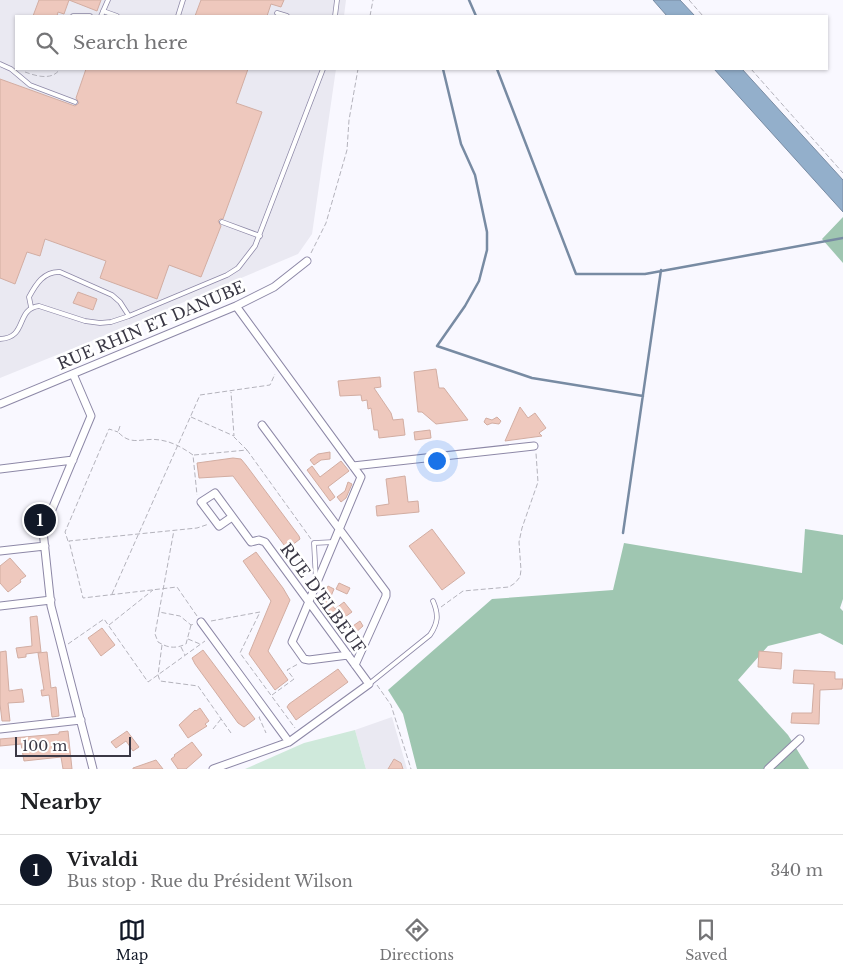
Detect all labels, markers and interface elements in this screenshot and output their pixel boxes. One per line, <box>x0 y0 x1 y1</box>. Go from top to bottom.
search box <box>15 15 828 70</box>
icon: search <box>33 29 61 57</box>
text: Search here <box>73 31 188 54</box>
street label: RUE RHIN ET DANUBE <box>54 276 248 374</box>
your location <box>424 448 450 474</box>
pin: 1 <box>24 501 56 539</box>
street label: RUE D'ELBEUF <box>276 539 370 657</box>
scale bar <box>15 734 131 757</box>
text: 100 m <box>22 737 67 755</box>
text: Nearby <box>20 789 101 815</box>
text: Vivaldi <box>67 848 138 871</box>
text: 1 <box>33 860 39 880</box>
text: 340 m <box>771 860 823 880</box>
text: Bus stop · Rue du Président Wilson <box>67 871 353 891</box>
tab: Map <box>116 916 148 964</box>
tab: Directions <box>379 916 454 964</box>
tab: Saved <box>685 916 727 964</box>

